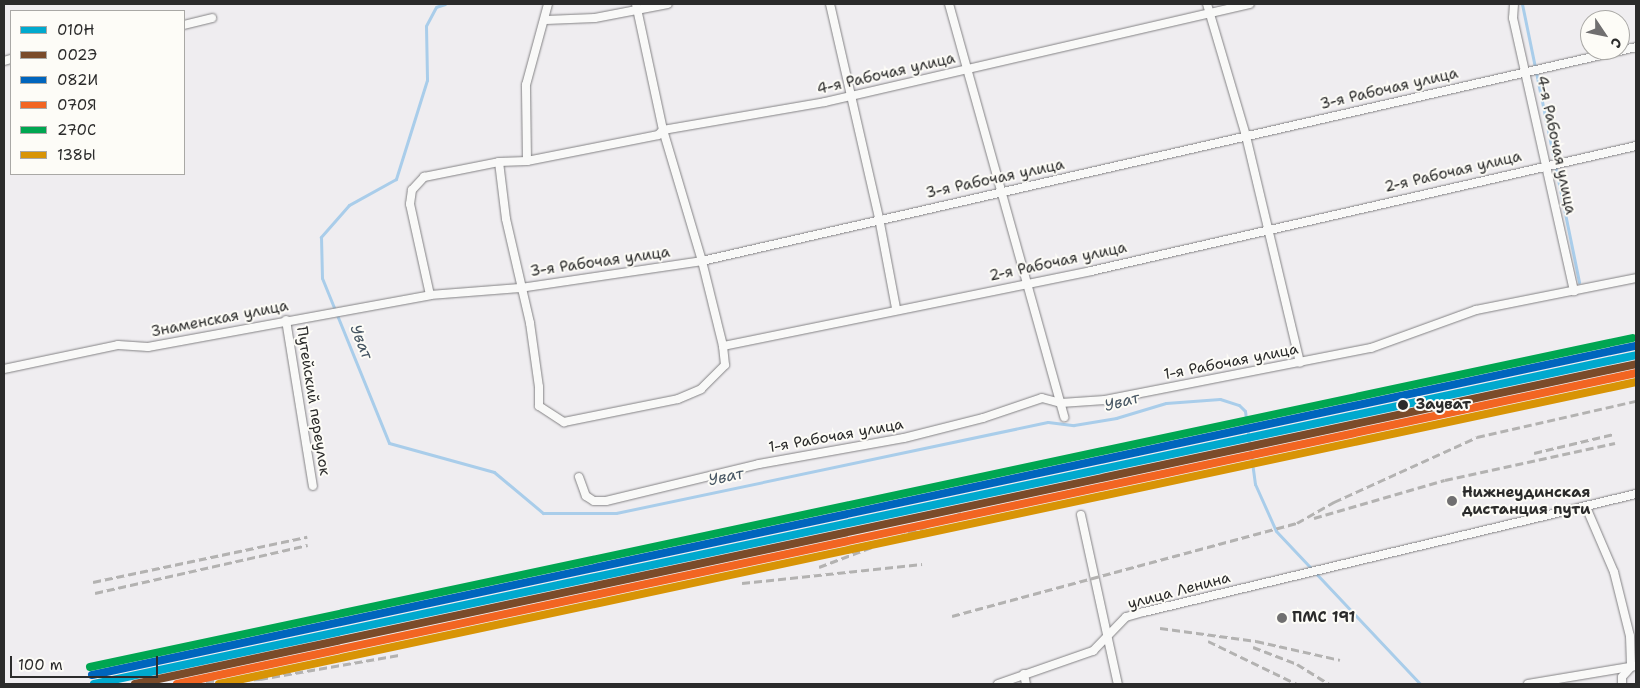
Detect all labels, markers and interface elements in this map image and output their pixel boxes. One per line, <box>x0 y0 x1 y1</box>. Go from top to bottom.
legend <box>10 10 185 175</box>
north arrow <box>1580 10 1630 60</box>
text: 010Н <box>57 20 94 40</box>
text: С <box>1607 34 1626 51</box>
text: 002Э <box>57 45 97 65</box>
street label: 4-я Рабочая улица <box>815 49 957 99</box>
street label: 3-я Рабочая улица <box>1318 64 1460 114</box>
text: 082И <box>57 70 98 90</box>
street label: 4-я Рабочая улица <box>1533 74 1579 216</box>
text: 070Я <box>57 95 97 115</box>
text: 270С <box>57 120 96 140</box>
text: 138Ы <box>57 145 96 165</box>
street label: 2-я Рабочая улица <box>1383 147 1523 197</box>
street label: 3-я Рабочая улица <box>924 156 1066 202</box>
street label: 2-я Рабочая улица <box>988 239 1128 285</box>
street label: 3-я Рабочая улица <box>529 243 671 281</box>
street label: Знаменская улица <box>150 297 290 341</box>
water label: Уват <box>345 322 377 362</box>
street label: Путейский переулок <box>292 325 334 477</box>
street label: 1-я Рабочая улица <box>1162 340 1300 384</box>
water label: Уват <box>1102 388 1142 416</box>
marker: Зауват <box>1394 396 1412 414</box>
place label: Зауват <box>1416 396 1471 414</box>
street label: 1-я Рабочая улица <box>767 415 905 457</box>
water label: Уват <box>707 464 745 490</box>
place label: Нижнеудинская дистанция пути <box>1462 483 1590 518</box>
marker: Нижнеудинская дистанция пути <box>1446 495 1458 507</box>
street label: улица Ленина <box>1126 569 1232 613</box>
place label: ПМС 191 <box>1292 609 1355 627</box>
marker: ПМС 191 <box>1276 612 1288 624</box>
scale bar <box>12 646 160 678</box>
text: 100 m <box>18 655 63 675</box>

